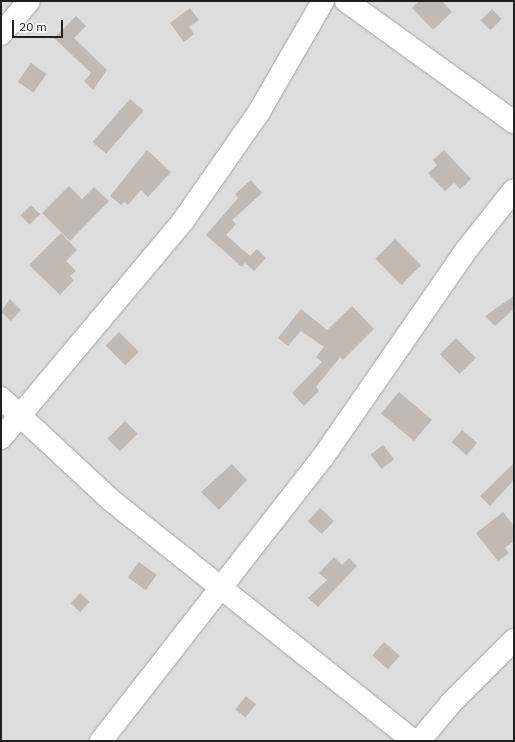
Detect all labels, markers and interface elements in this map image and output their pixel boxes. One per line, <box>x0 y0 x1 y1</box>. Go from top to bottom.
scale bar <box>14 12 65 38</box>
text: 20 m <box>19 19 47 34</box>

